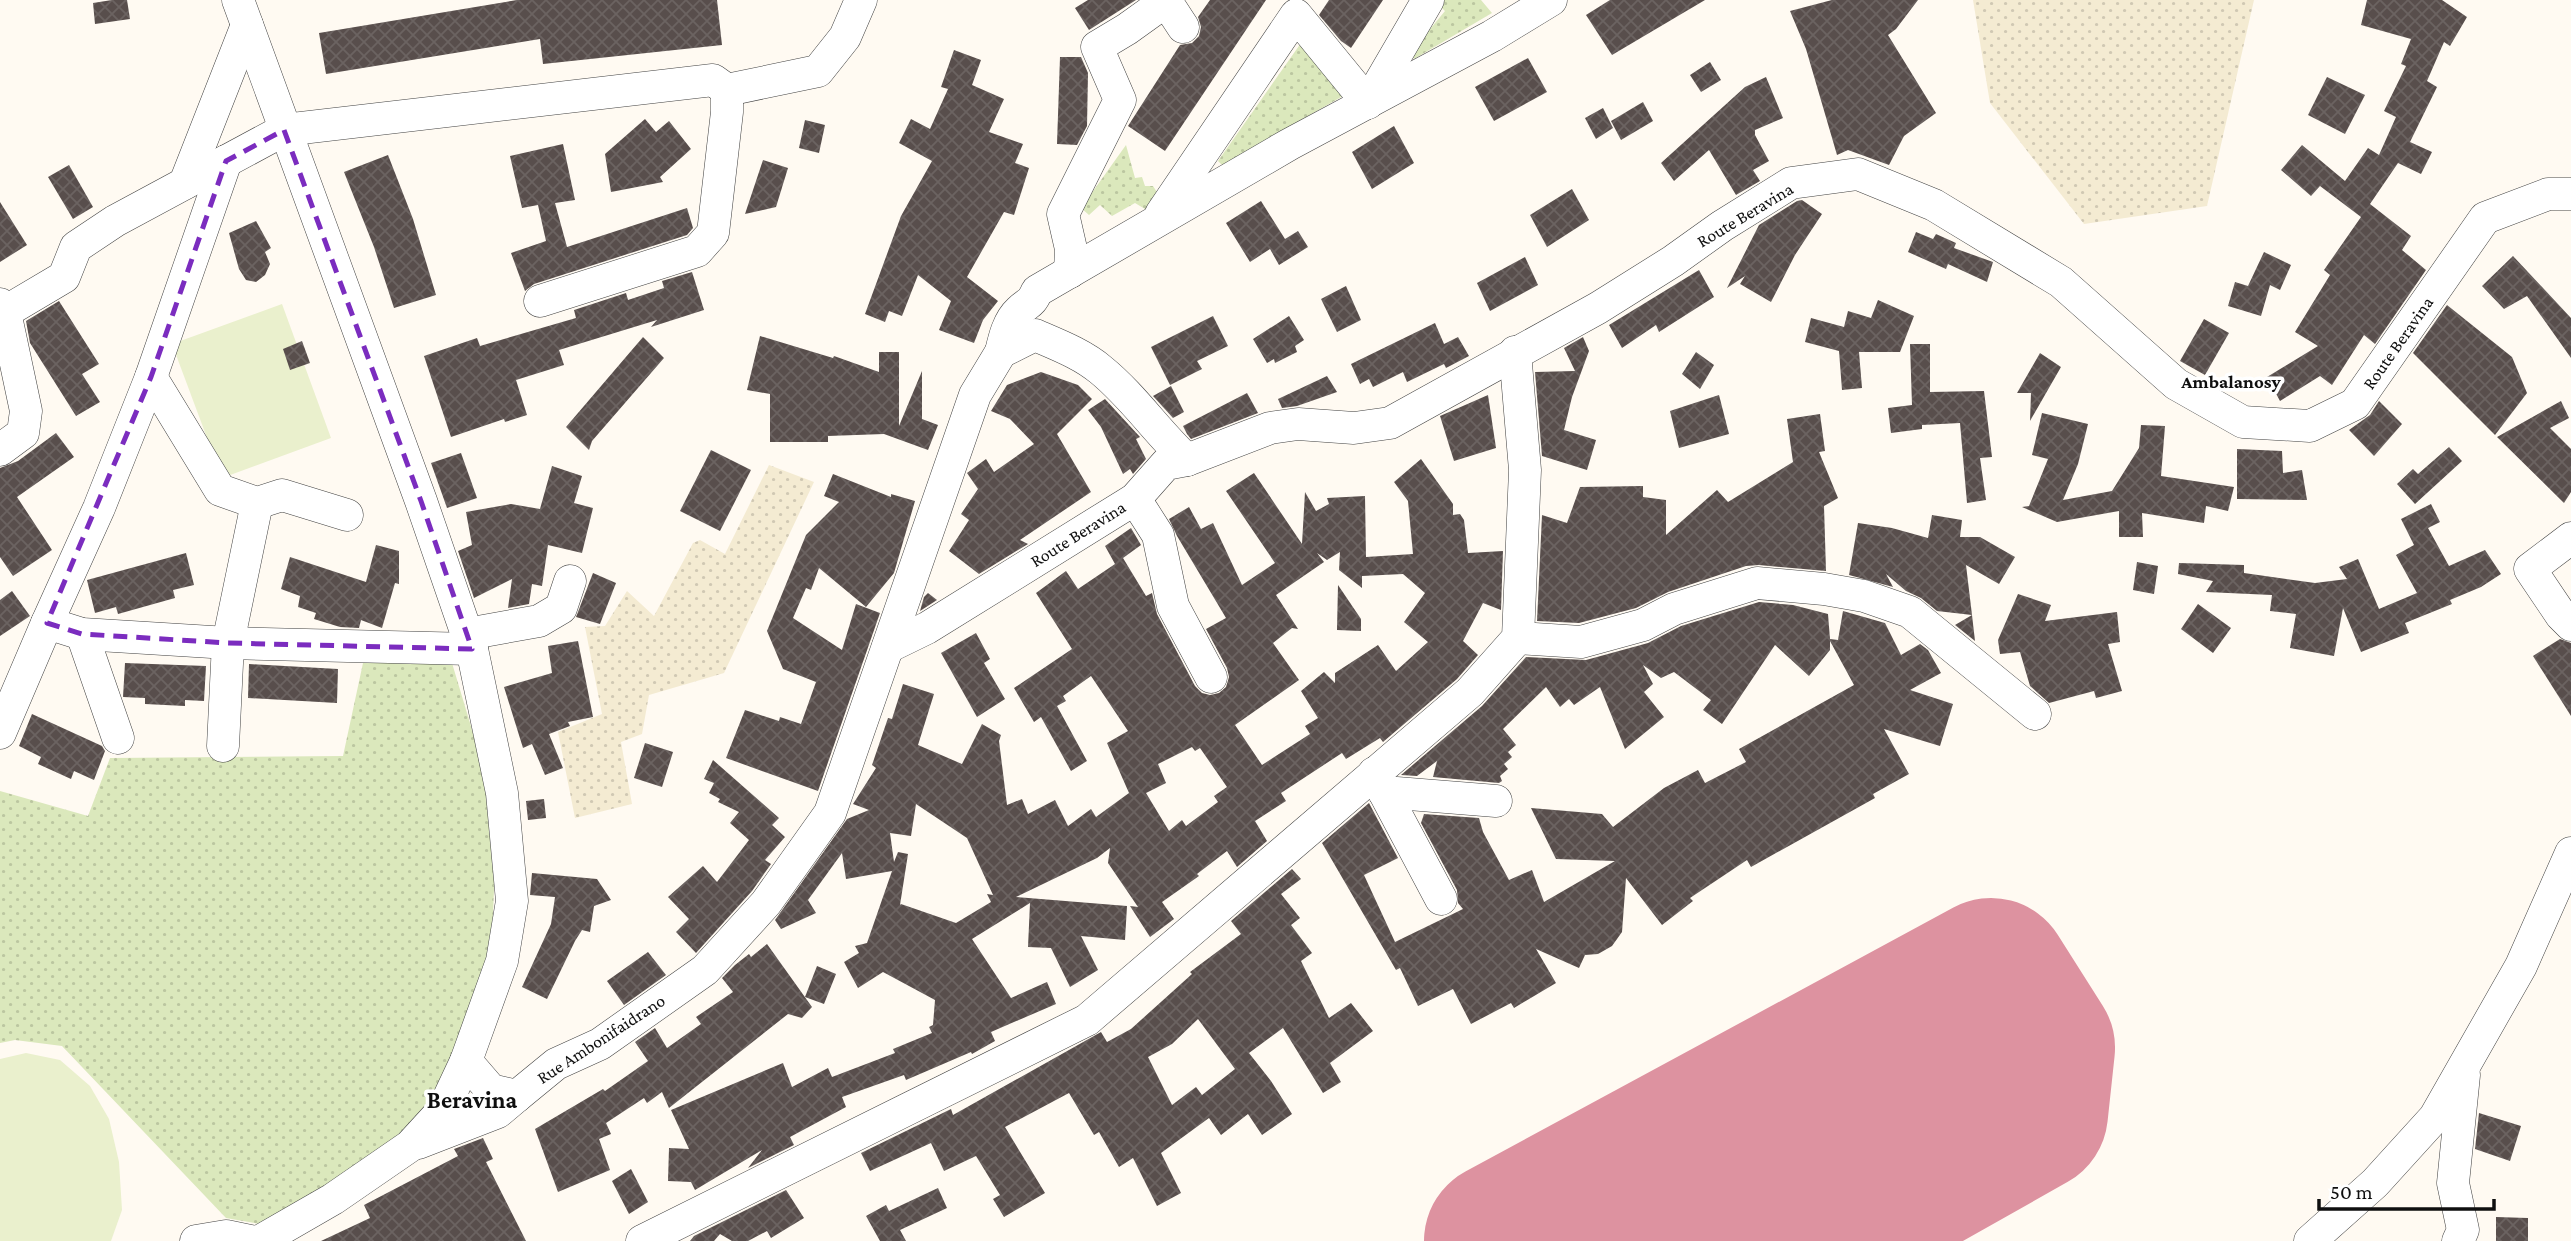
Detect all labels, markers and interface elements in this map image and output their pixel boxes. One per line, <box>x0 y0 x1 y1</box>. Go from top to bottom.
street label: Route Beravina <box>1693 178 1797 252</box>
street label: Route Beravina <box>2359 293 2437 393</box>
district label: Ambalanosy <box>2180 371 2281 392</box>
street label: Route Beravina <box>1027 497 1129 571</box>
street label: Rue Ambonifaidrano <box>533 990 669 1088</box>
district label: Beravina <box>427 1086 517 1113</box>
scale bar <box>2319 1168 2494 1212</box>
text: 50 m <box>2330 1180 2373 1204</box>

